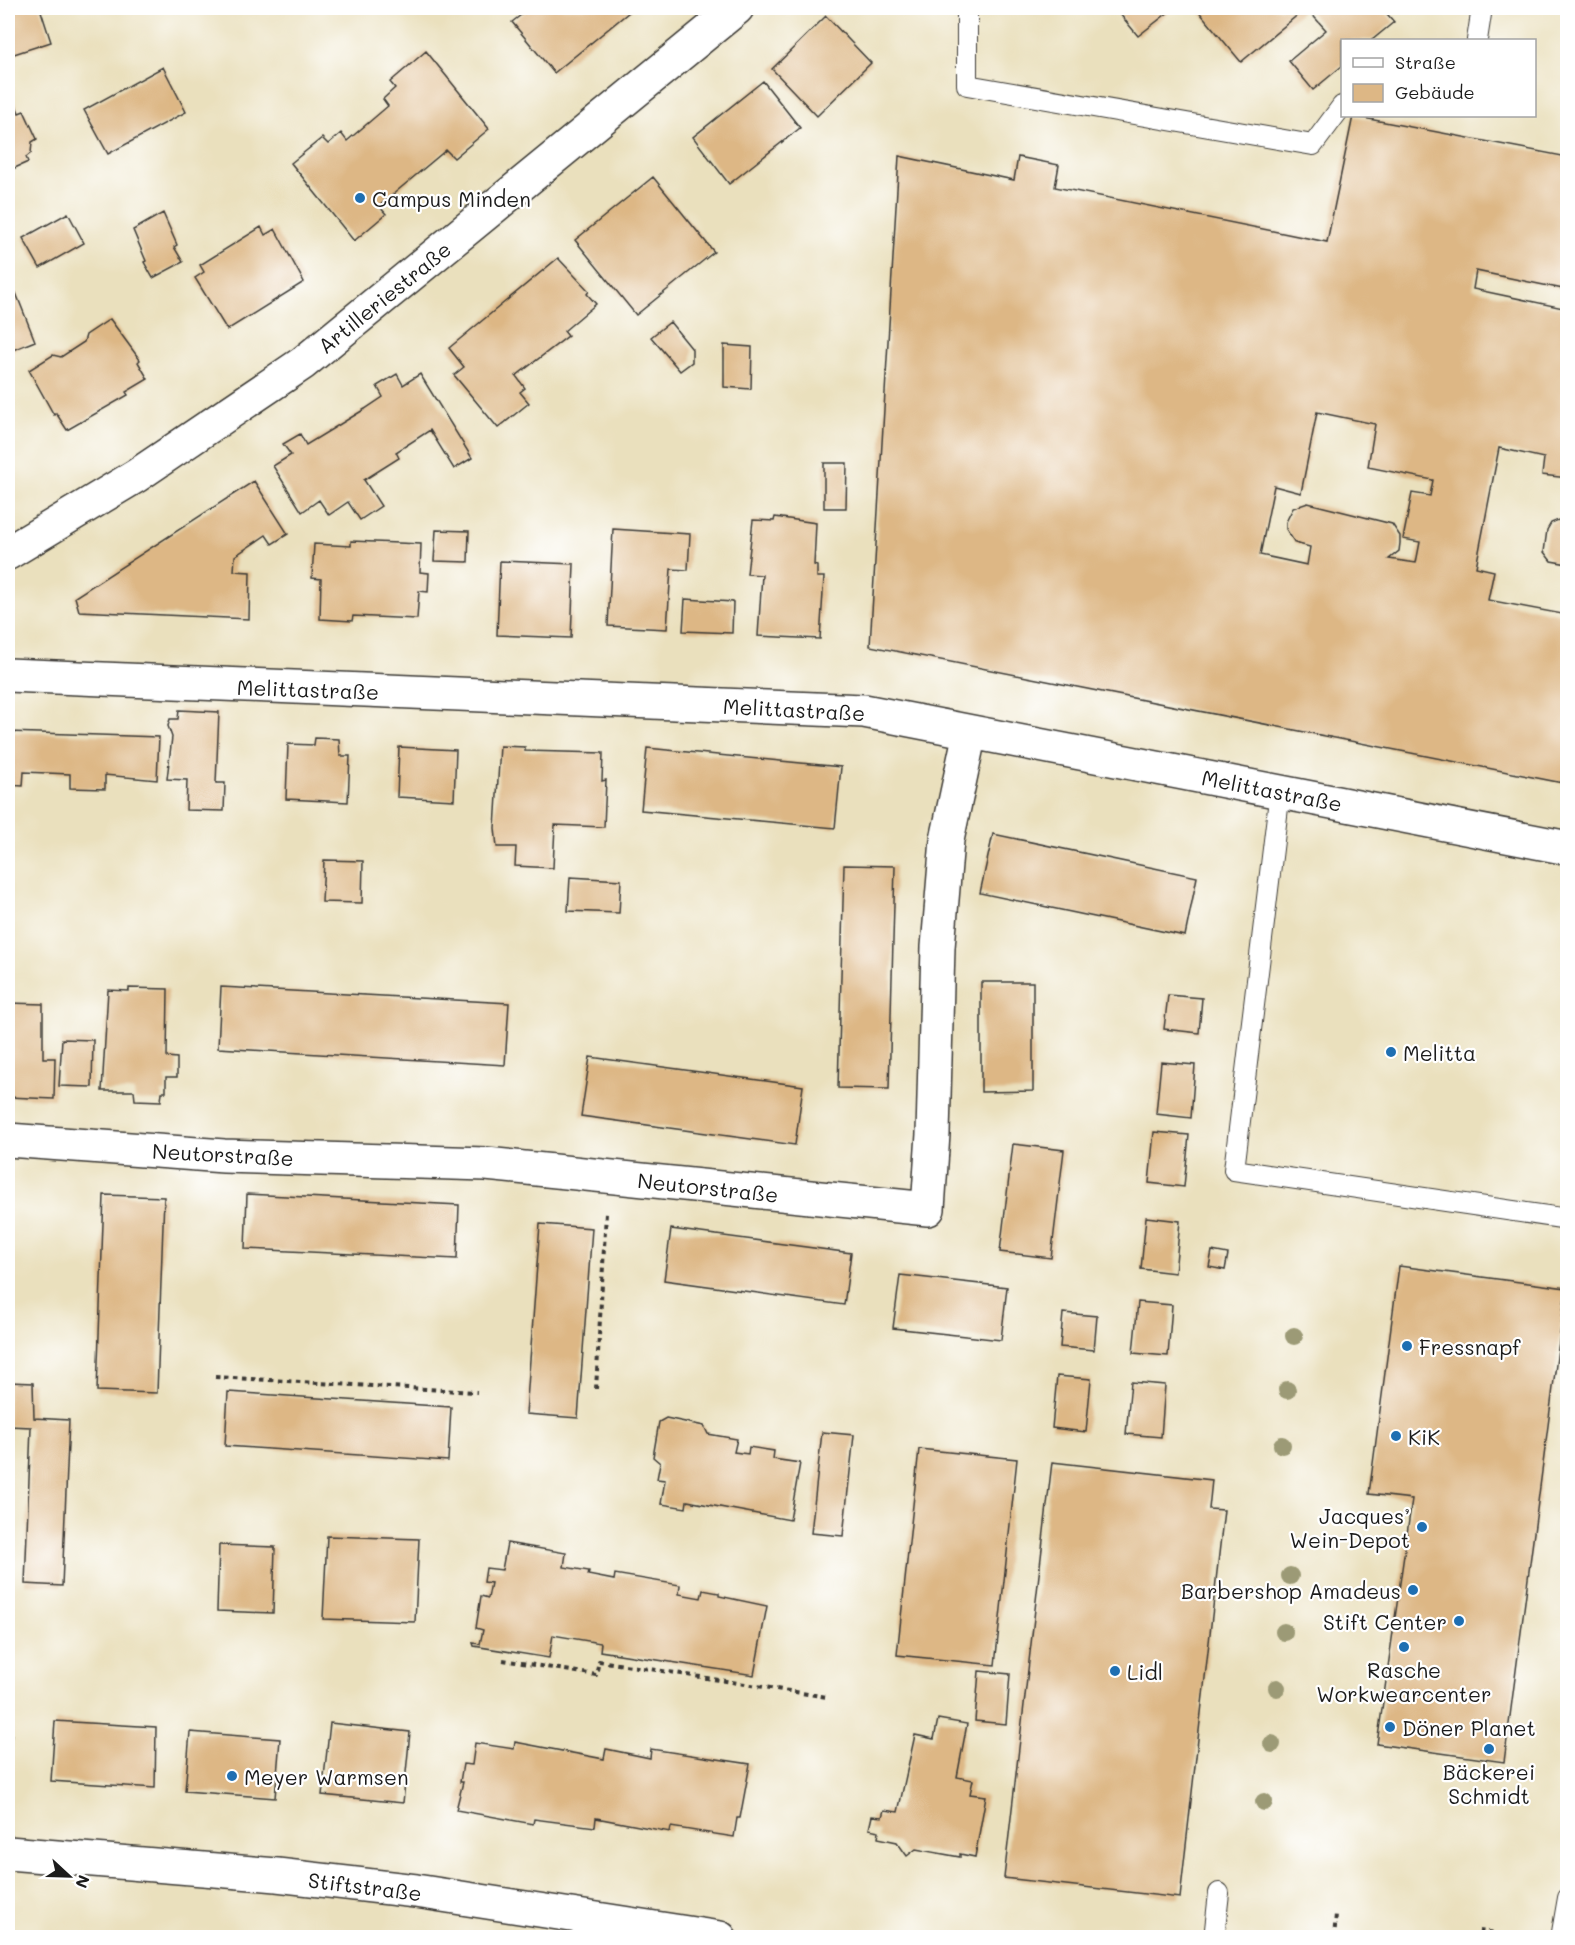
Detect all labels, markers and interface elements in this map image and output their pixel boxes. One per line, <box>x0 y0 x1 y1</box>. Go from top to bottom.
legend <box>1341 39 1536 117</box>
text: Straße <box>1395 50 1456 74</box>
text: Gebäude <box>1395 80 1475 104</box>
place label: Campus Minden <box>372 185 531 212</box>
marker: Campus Minden <box>353 191 367 205</box>
street label: Artilleriestraße <box>312 235 456 359</box>
street label: Melittastraße <box>236 673 380 705</box>
street label: Melittastraße <box>722 692 866 726</box>
street label: Melittastraße <box>1200 763 1344 817</box>
place label: Melitta <box>1403 1039 1476 1066</box>
marker: Melitta <box>1384 1045 1398 1059</box>
street label: Neutorstraße <box>152 1137 294 1171</box>
street label: Neutorstraße <box>636 1166 780 1208</box>
place label: Fressnapf <box>1419 1333 1521 1360</box>
marker: Fressnapf <box>1400 1339 1414 1353</box>
place label: KiK <box>1408 1423 1440 1450</box>
marker: KiK <box>1389 1429 1403 1443</box>
place label: Jacques’ Wein-Depot <box>1290 1502 1410 1553</box>
marker: Jacques’ Wein-Depot <box>1415 1520 1429 1534</box>
place label: Barbershop Amadeus <box>1181 1577 1401 1604</box>
marker: Barbershop Amadeus <box>1406 1583 1420 1597</box>
place label: Stift Center <box>1323 1608 1447 1635</box>
marker: Stift Center <box>1452 1614 1466 1628</box>
marker: Rasche Workwearcenter <box>1397 1640 1411 1654</box>
place label: Rasche Workwearcenter <box>1316 1656 1492 1707</box>
place label: Lidl <box>1127 1658 1163 1685</box>
marker: Lidl <box>1108 1664 1122 1678</box>
place label: Döner Planet <box>1402 1714 1536 1741</box>
marker: Döner Planet <box>1383 1720 1397 1734</box>
marker: Bäckerei Schmidt <box>1482 1742 1496 1756</box>
place label: Bäckerei Schmidt <box>1443 1758 1535 1809</box>
place label: Meyer Warmsen <box>244 1763 409 1790</box>
marker: Meyer Warmsen <box>225 1769 239 1783</box>
north arrow <box>39 1846 99 1906</box>
street label: Stiftstraße <box>307 1866 423 1906</box>
text: N <box>71 1872 95 1891</box>

